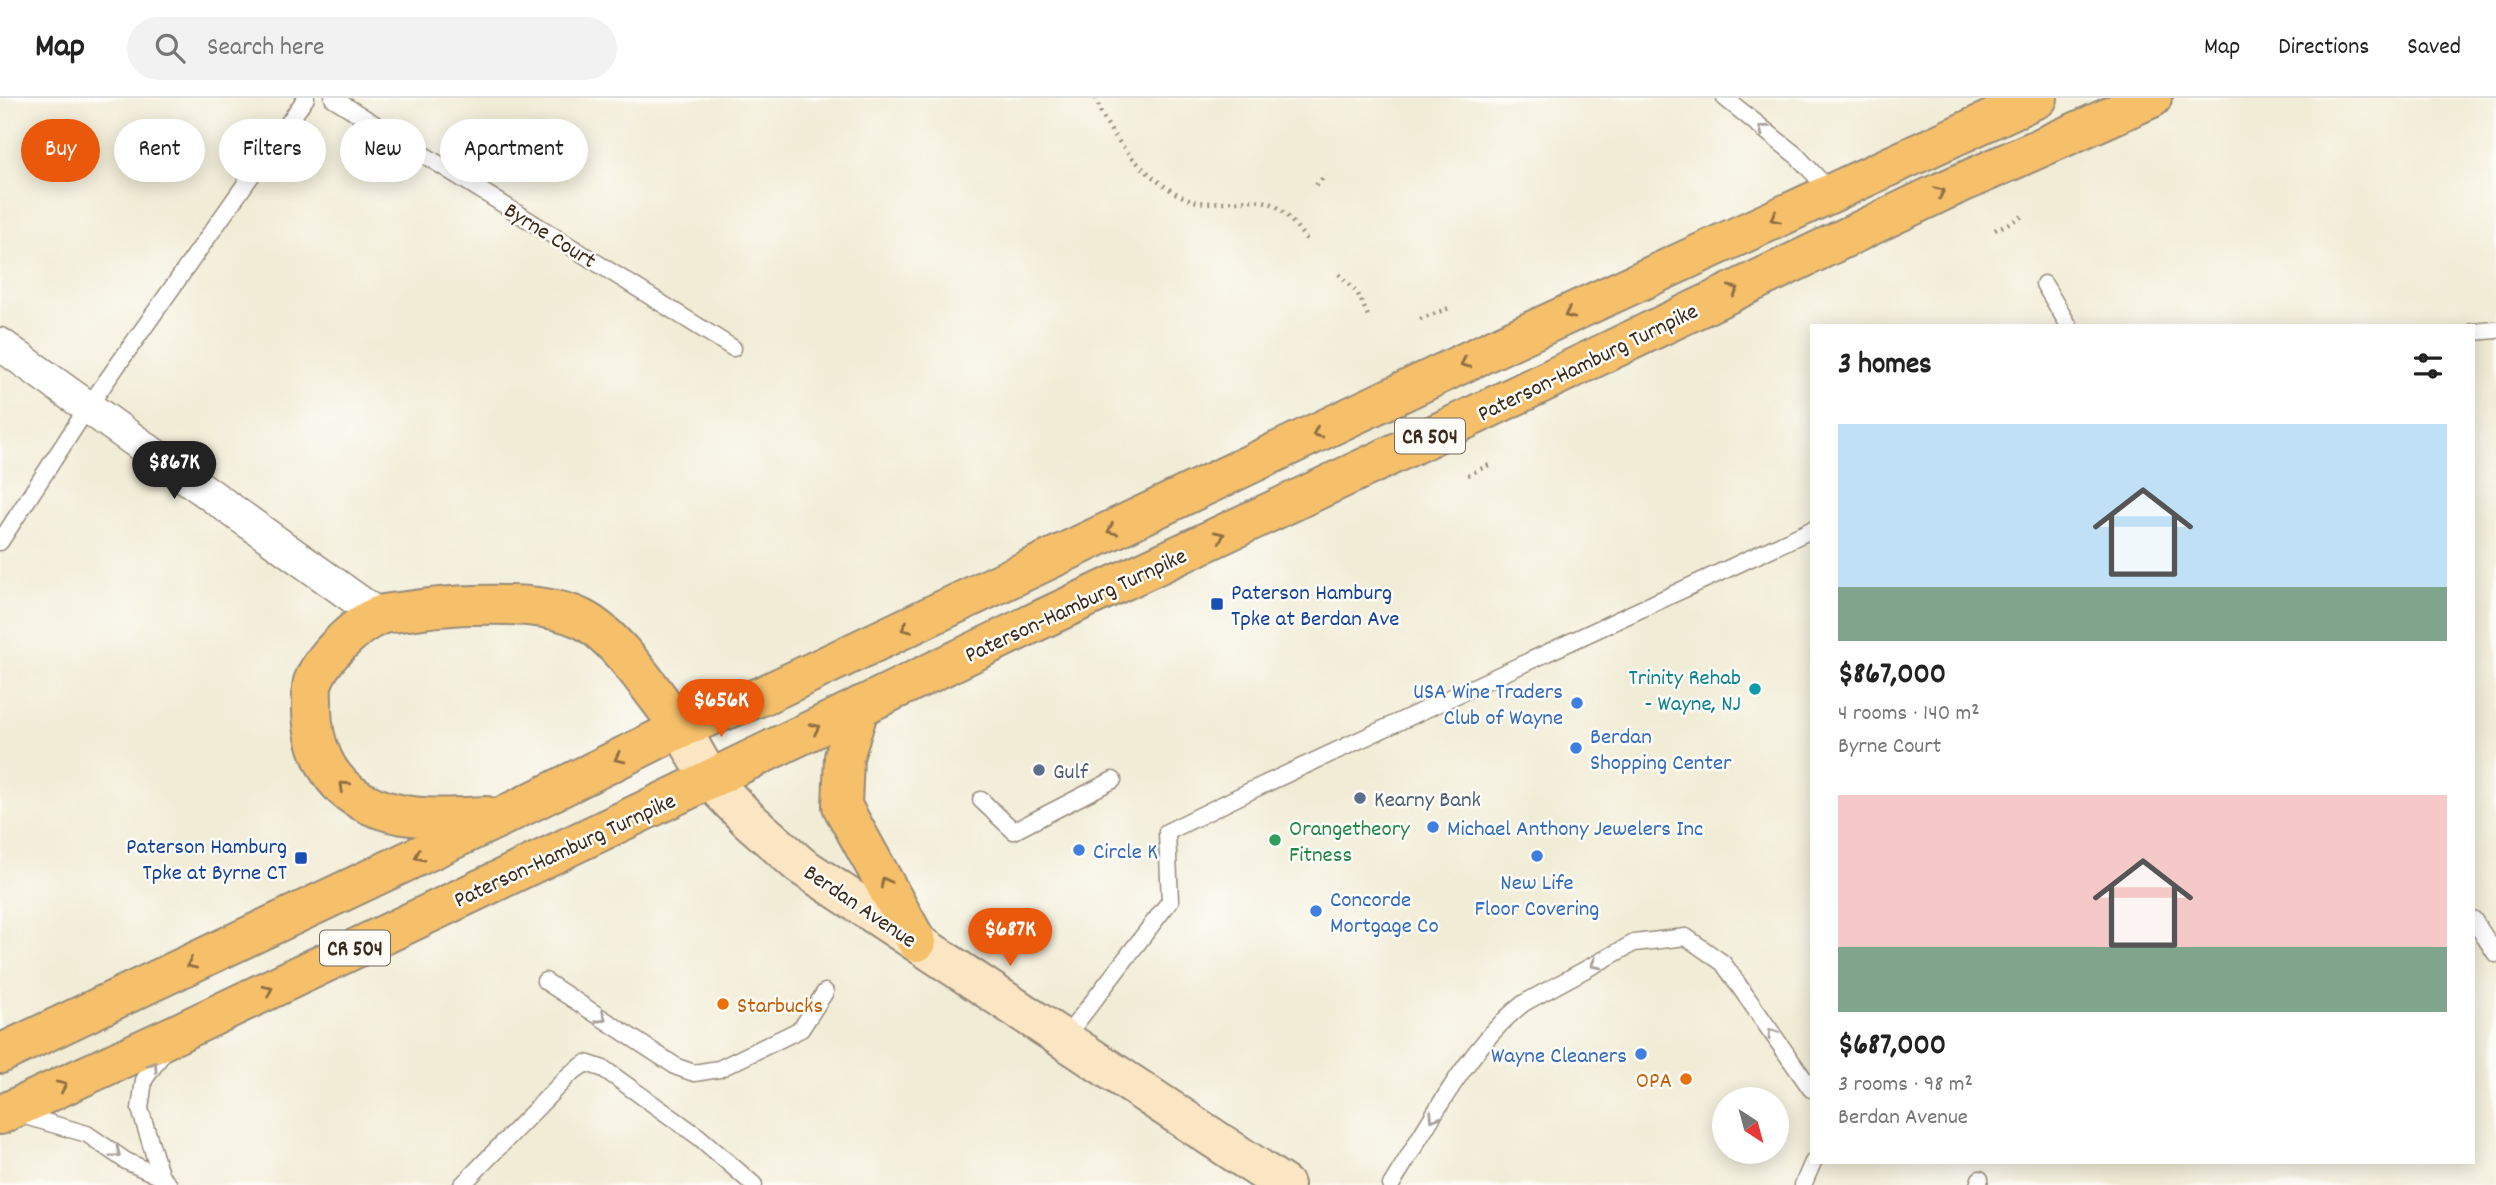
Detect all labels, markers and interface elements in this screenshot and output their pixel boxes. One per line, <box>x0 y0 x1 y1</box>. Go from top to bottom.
search box <box>127 17 617 80</box>
text: Map <box>35 25 85 72</box>
icon: search <box>151 29 189 67</box>
text: Search here <box>207 30 325 67</box>
text: Map <box>2204 31 2240 65</box>
text: Directions <box>2278 31 2369 65</box>
text: Saved <box>2407 31 2461 65</box>
chip: Buy <box>21 119 100 182</box>
chip: Rent <box>114 119 205 182</box>
chip: Filters <box>219 119 326 182</box>
chip: New <box>340 119 426 182</box>
chip: Apartment <box>440 119 588 182</box>
one-way arrow <box>1759 124 1771 137</box>
one-way arrow <box>1933 187 1945 201</box>
street label: Byrne Court <box>497 196 602 278</box>
one-way arrow <box>1770 210 1782 224</box>
one-way arrow <box>1727 284 1739 298</box>
street label: Paterson-Hamburg Turnpike <box>1473 296 1704 432</box>
one-way arrow <box>1564 306 1576 320</box>
text: 3 homes <box>1838 345 1932 388</box>
icon: filters <box>2409 347 2447 385</box>
one-way arrow <box>1460 354 1472 368</box>
road number: CR 504 <box>1395 418 1465 454</box>
one-way arrow <box>1312 425 1324 439</box>
pin: $867K <box>125 442 223 501</box>
text: $867K <box>148 447 200 480</box>
icon: home <box>2080 469 2206 595</box>
one-way arrow <box>1107 522 1119 536</box>
one-way arrow <box>1213 530 1225 544</box>
street label: Paterson-Hamburg Turnpike <box>960 541 1193 673</box>
place label: Paterson Hamburg Tpke at Berdan Ave <box>1231 578 1399 637</box>
marker: Paterson Hamburg Tpke at Berdan Ave <box>1209 596 1225 612</box>
one-way arrow <box>901 619 913 633</box>
text: $867,000 <box>1838 655 1946 698</box>
place label: Trinity Rehab - Wayne, NJ <box>1629 663 1741 722</box>
place label: USA Wine Traders Club of Wayne <box>1413 677 1563 736</box>
pin: $656K <box>672 680 770 739</box>
marker: Trinity Rehab - Wayne, NJ <box>1747 681 1763 697</box>
text: $656K <box>693 685 749 718</box>
marker: USA Wine Traders Club of Wayne <box>1569 695 1585 711</box>
text: 4 rooms · 140 m² <box>1838 698 1980 731</box>
place label: Berdan Shopping Center <box>1590 722 1732 781</box>
one-way arrow <box>808 723 820 737</box>
text: Byrne Court <box>1838 731 1941 764</box>
marker: Berdan Shopping Center <box>1568 740 1584 756</box>
one-way arrow <box>614 750 626 764</box>
place label: Gulf <box>1053 757 1089 790</box>
marker: Gulf <box>1031 762 1047 778</box>
one-way arrow <box>340 782 353 795</box>
place label: Kearny Bank <box>1374 785 1481 818</box>
street label: Paterson-Hamburg Turnpike <box>449 786 682 918</box>
marker: Kearny Bank <box>1352 790 1368 806</box>
place label: Orangetheory Fitness <box>1289 814 1410 873</box>
place label: Michael Anthony Jewelers Inc <box>1447 814 1703 847</box>
marker: Michael Anthony Jewelers Inc <box>1425 819 1441 835</box>
place label: Paterson Hamburg Tpke at Byrne CT <box>126 832 287 891</box>
marker: Orangetheory Fitness <box>1267 832 1283 848</box>
place label: Circle K <box>1093 837 1158 870</box>
icon: home <box>2080 840 2206 966</box>
marker: Circle K <box>1071 842 1087 858</box>
one-way arrow <box>414 847 426 861</box>
marker: New Life Floor Covering <box>1529 848 1545 864</box>
marker: Paterson Hamburg Tpke at Byrne CT <box>293 850 309 866</box>
street label: Berdan Avenue <box>796 858 922 958</box>
place label: New Life Floor Covering <box>1475 868 1599 927</box>
one-way arrow <box>880 877 893 889</box>
place label: Concorde Mortgage Co <box>1330 885 1439 944</box>
marker: Concorde Mortgage Co <box>1308 903 1324 919</box>
pin: $687K <box>961 908 1059 968</box>
text: $687K <box>984 914 1036 947</box>
road number: CR 504 <box>320 930 390 966</box>
one-way arrow <box>186 955 198 969</box>
one-way arrow <box>1590 955 1602 969</box>
one-way arrow <box>261 984 273 998</box>
place label: Starbucks <box>737 991 823 1024</box>
marker: Starbucks <box>715 996 731 1012</box>
one-way arrow <box>595 1010 608 1023</box>
text: $687,000 <box>1838 1026 1946 1069</box>
one-way arrow <box>1768 1028 1780 1041</box>
place label: Wayne Cleaners <box>1491 1041 1627 1074</box>
marker: Wayne Cleaners <box>1633 1046 1649 1062</box>
one-way arrow <box>145 1061 158 1074</box>
place label: OPA <box>1636 1066 1672 1099</box>
text: 3 rooms · 98 m² <box>1838 1069 1973 1102</box>
marker: OPA <box>1678 1071 1694 1087</box>
one-way arrow <box>55 1080 67 1094</box>
north arrow <box>1712 1087 1788 1164</box>
map controls <box>1712 1087 1789 1164</box>
text: Berdan Avenue <box>1838 1102 1968 1135</box>
one-way arrow <box>1429 1110 1442 1123</box>
one-way arrow <box>108 1145 121 1157</box>

